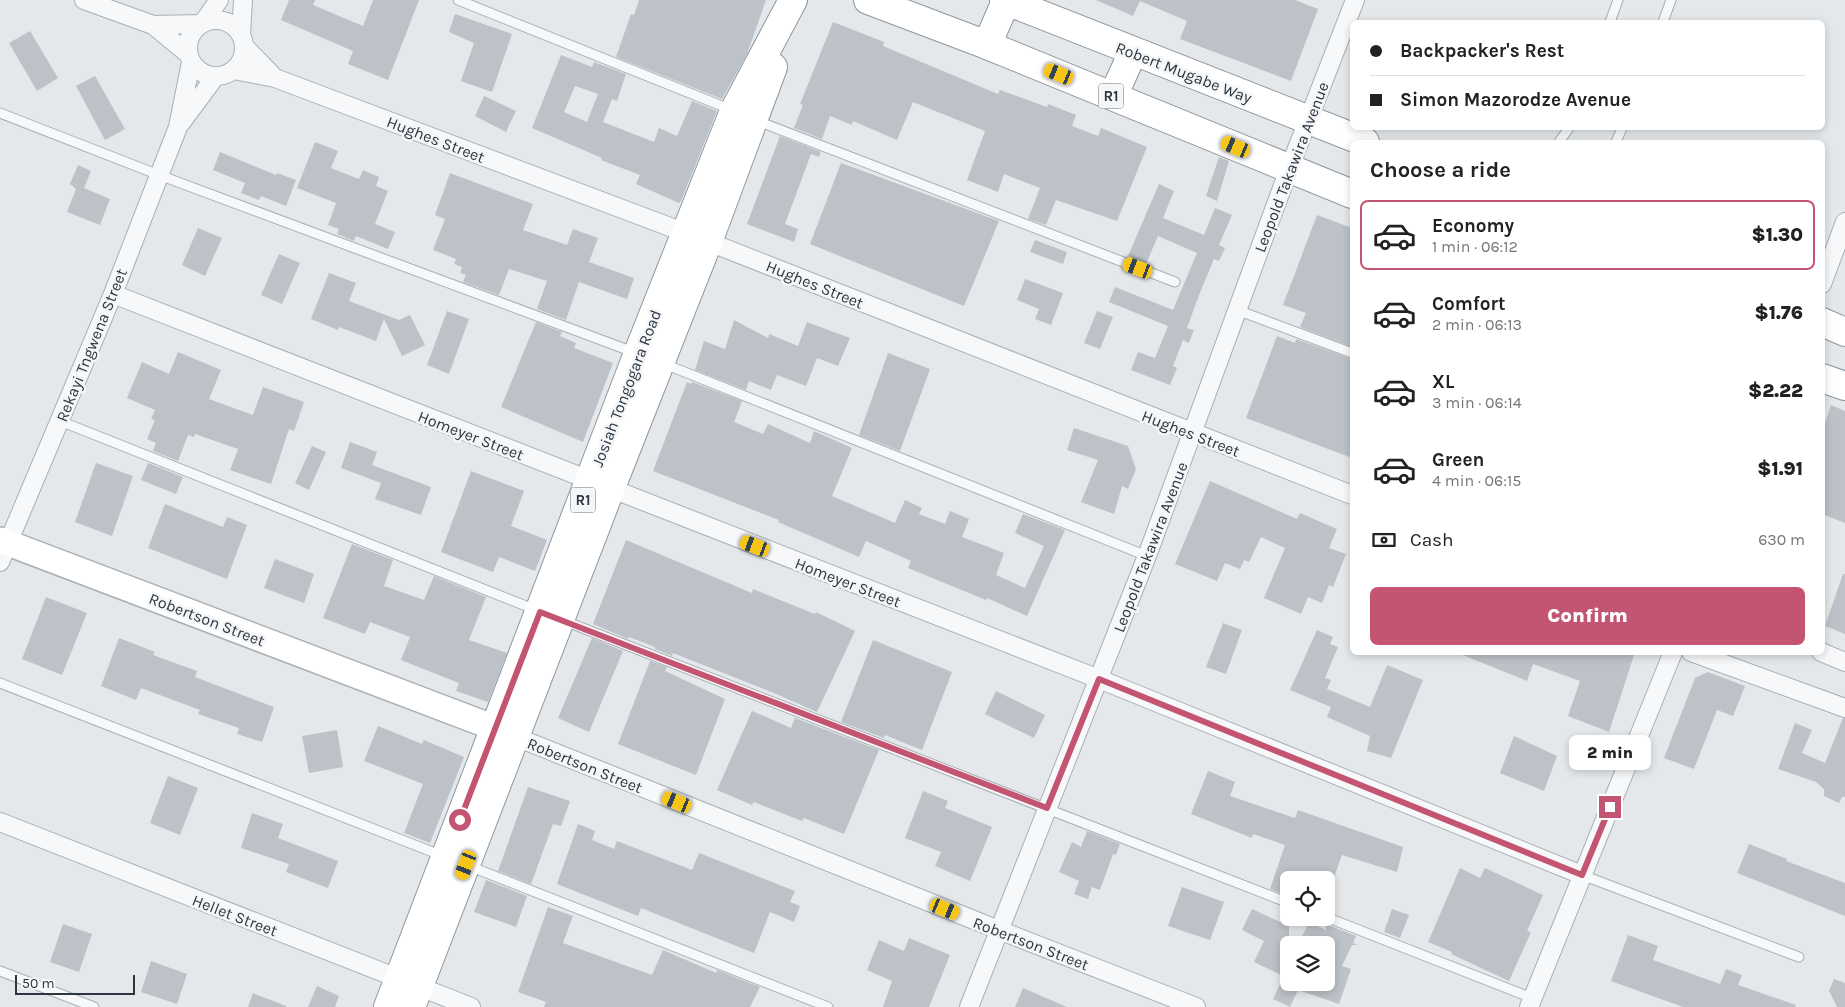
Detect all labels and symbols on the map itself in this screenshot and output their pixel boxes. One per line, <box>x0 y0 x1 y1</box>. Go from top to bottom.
street label: Robert Mugabe Way <box>1113 38 1255 107</box>
car <box>1042 61 1075 87</box>
street label: Leopold Takawira Avenue <box>1250 79 1333 255</box>
road number: R1 <box>1098 84 1124 108</box>
street label: Hughes Street <box>384 112 488 167</box>
car <box>1219 134 1252 160</box>
street label: Hughes Street <box>763 256 866 313</box>
car <box>1121 256 1154 280</box>
street label: Rekayi Tngwena Street <box>52 266 131 425</box>
street label: Josiah Tongogara Road <box>588 307 665 469</box>
street label: Hughes Street <box>1139 406 1243 461</box>
street label: Homeyer Street <box>415 407 526 464</box>
street label: Leopold Takawira Avenue <box>1109 459 1192 635</box>
road number: R1 <box>570 488 596 512</box>
car <box>738 534 771 558</box>
street label: Homeyer Street <box>792 554 903 611</box>
street label: Robertson Street <box>146 589 267 650</box>
street label: Robertson Street <box>524 734 645 797</box>
callout: 2 min <box>1569 734 1651 770</box>
car <box>660 789 693 815</box>
route end <box>1599 796 1621 818</box>
route start <box>449 809 471 831</box>
car <box>453 848 478 882</box>
street label: Hellet Street <box>189 891 280 940</box>
car <box>928 896 961 922</box>
street label: Robertson Street <box>970 913 1091 974</box>
scale bar <box>15 972 135 995</box>

